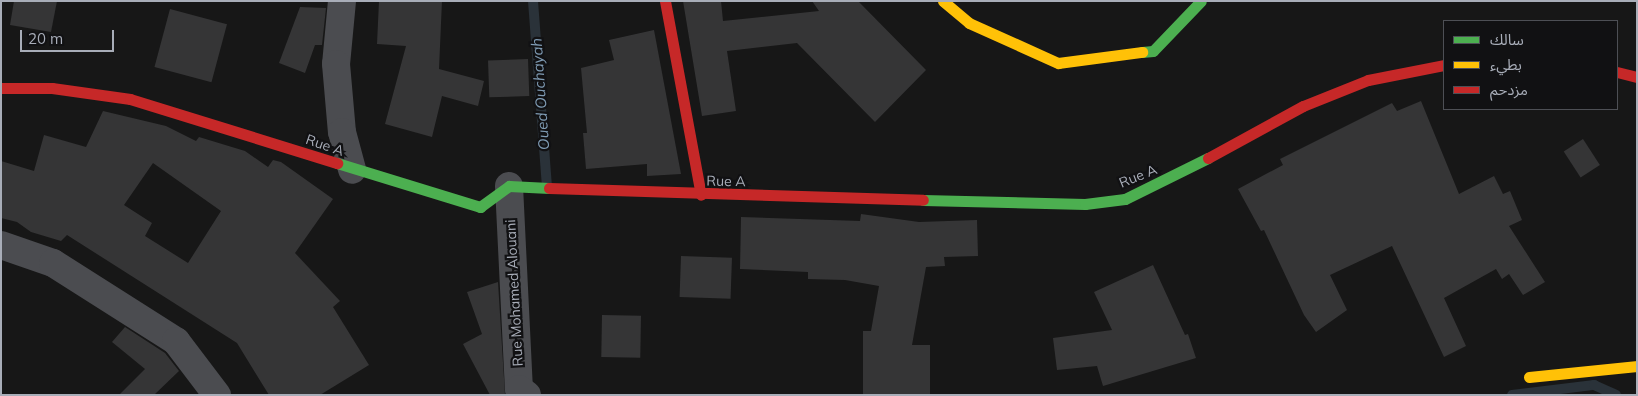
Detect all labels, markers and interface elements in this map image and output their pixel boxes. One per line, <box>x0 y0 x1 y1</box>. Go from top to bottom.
scale bar <box>22 20 116 52</box>
legend <box>1443 20 1618 110</box>
text: 20 m <box>28 29 63 48</box>
text: سالك <box>1490 30 1524 49</box>
water label: Oued Ouchayah <box>527 37 553 151</box>
text: بطيء <box>1490 55 1522 74</box>
text: مزدحم <box>1490 80 1528 99</box>
street label: Rue A <box>304 131 346 159</box>
street label: Rue A <box>1117 161 1159 191</box>
street label: Rue A <box>706 172 746 190</box>
street label: Rue Mohamed Alouani <box>502 219 526 367</box>

